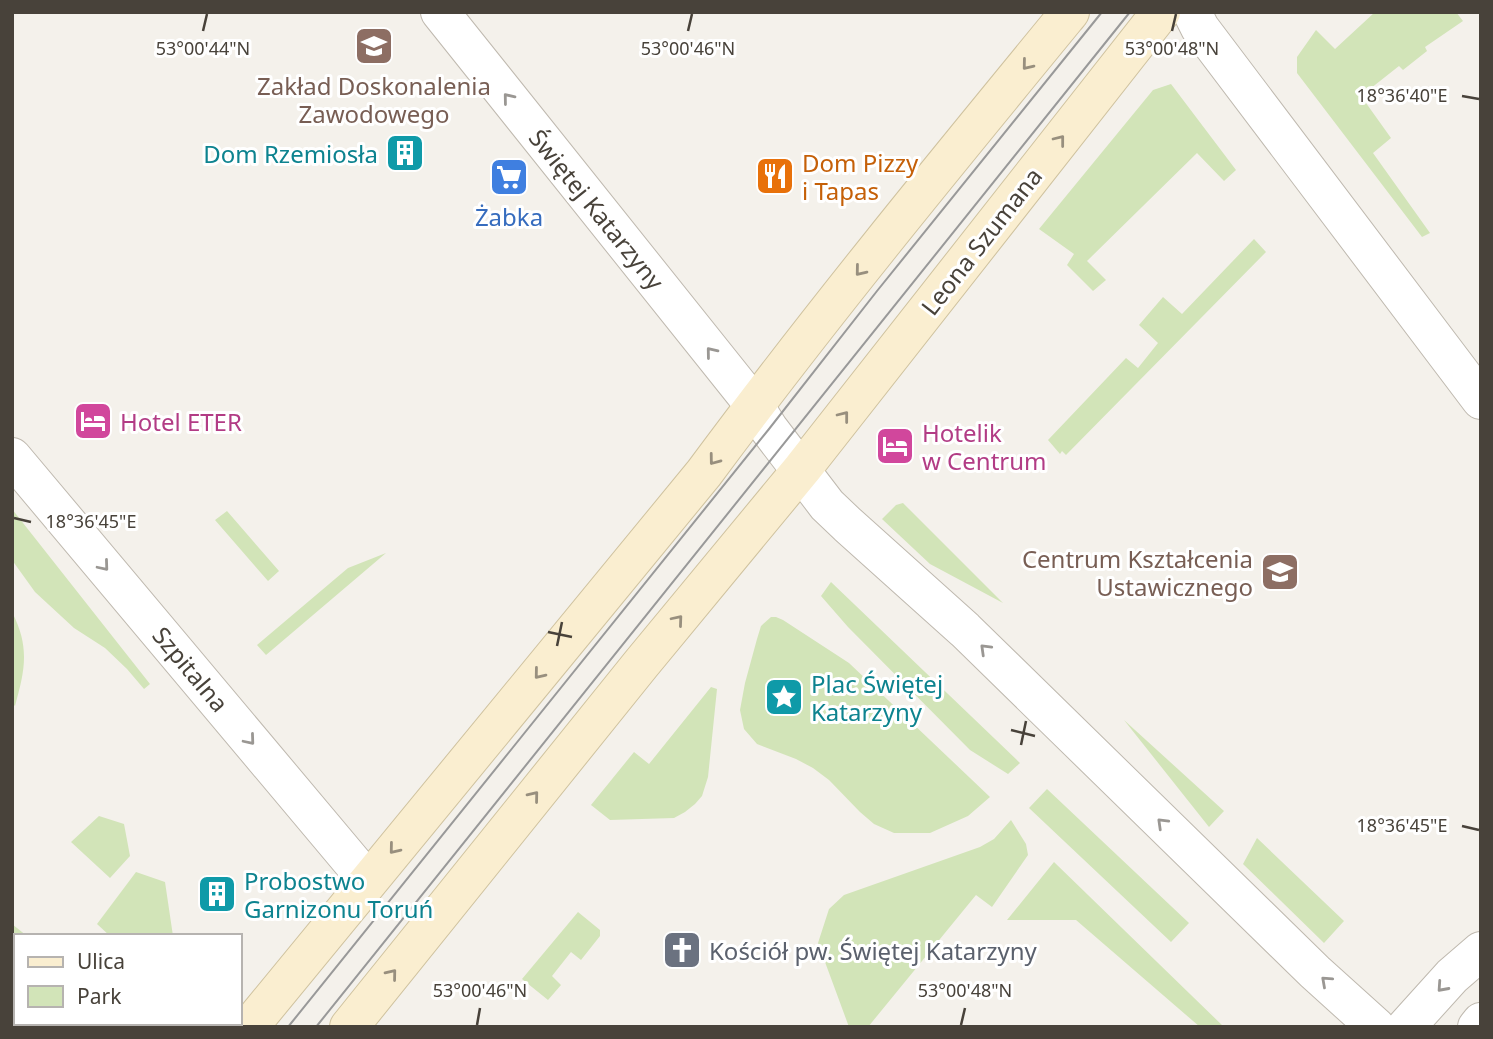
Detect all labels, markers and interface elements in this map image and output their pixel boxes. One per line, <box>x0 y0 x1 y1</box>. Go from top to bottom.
school or university icon: Zakład Doskonalenia Zawodowego <box>353 25 395 67</box>
text: 53°00'44"N <box>156 36 250 60</box>
text: 53°00'46"N <box>641 36 735 60</box>
text: 53°00'48"N <box>1125 36 1219 60</box>
one-way arrow <box>1023 56 1035 69</box>
place label: Zakład Doskonalenia Zawodowego <box>257 69 491 130</box>
text: 18°36'40"E <box>1357 83 1447 107</box>
one-way arrow <box>504 93 516 106</box>
street label: Świętej Katarzyny <box>522 122 672 297</box>
building icon: Dom Rzemiosła <box>384 132 426 174</box>
one-way arrow <box>1052 136 1065 148</box>
place label: Dom Rzemiosła <box>203 137 378 170</box>
place label: Dom Pizzy i Tapas <box>802 146 919 207</box>
restaurant icon: Dom Pizzy i Tapas <box>754 155 796 197</box>
supermarket icon: Żabka <box>488 156 530 198</box>
street label: Leona Szumana <box>913 160 1049 322</box>
place label: Żabka <box>475 200 543 233</box>
one-way arrow <box>855 263 868 275</box>
one-way arrow <box>707 348 719 361</box>
hotel icon: Hotel ETER <box>72 400 114 442</box>
place label: Hotel ETER <box>120 405 242 438</box>
one-way arrow <box>835 411 848 423</box>
place label: Hotelik w Centrum <box>922 416 1047 477</box>
hotel icon: Hotelik w Centrum <box>874 425 916 467</box>
one-way arrow <box>709 452 722 465</box>
text: 18°36'45"E <box>46 509 136 533</box>
place label: Centrum Kształcenia Ustawicznego <box>1022 542 1253 603</box>
school or university icon: Centrum Kształcenia Ustawicznego <box>1259 551 1301 593</box>
one-way arrow <box>95 558 108 570</box>
one-way arrow <box>669 615 682 627</box>
street label: Szpitalna <box>146 619 236 719</box>
one-way arrow <box>980 644 993 657</box>
one-way arrow <box>534 666 547 678</box>
place label: Plac Świętej Katarzyny <box>811 667 943 728</box>
place icon: Plac Świętej Katarzyny <box>763 676 805 718</box>
one-way arrow <box>242 731 254 744</box>
one-way arrow <box>526 792 538 805</box>
text: 18°36'45"E <box>1357 813 1447 837</box>
one-way arrow <box>1158 819 1170 831</box>
one-way arrow <box>390 841 402 854</box>
place label: Probostwo Garnizonu Toruń <box>244 864 433 925</box>
building icon: Probostwo Garnizonu Toruń <box>196 873 238 915</box>
church icon: Kościół pw. Świętej Katarzyny <box>661 929 703 971</box>
legend <box>14 934 242 1025</box>
place label: Kościół pw. Świętej Katarzyny <box>709 934 1038 967</box>
text: Ulica <box>77 947 125 975</box>
one-way arrow <box>383 969 396 981</box>
one-way arrow <box>1321 977 1334 989</box>
text: 53°00'46"N <box>433 978 527 1002</box>
text: 53°00'48"N <box>918 978 1012 1002</box>
one-way arrow <box>1437 979 1450 992</box>
text: Park <box>77 982 122 1010</box>

